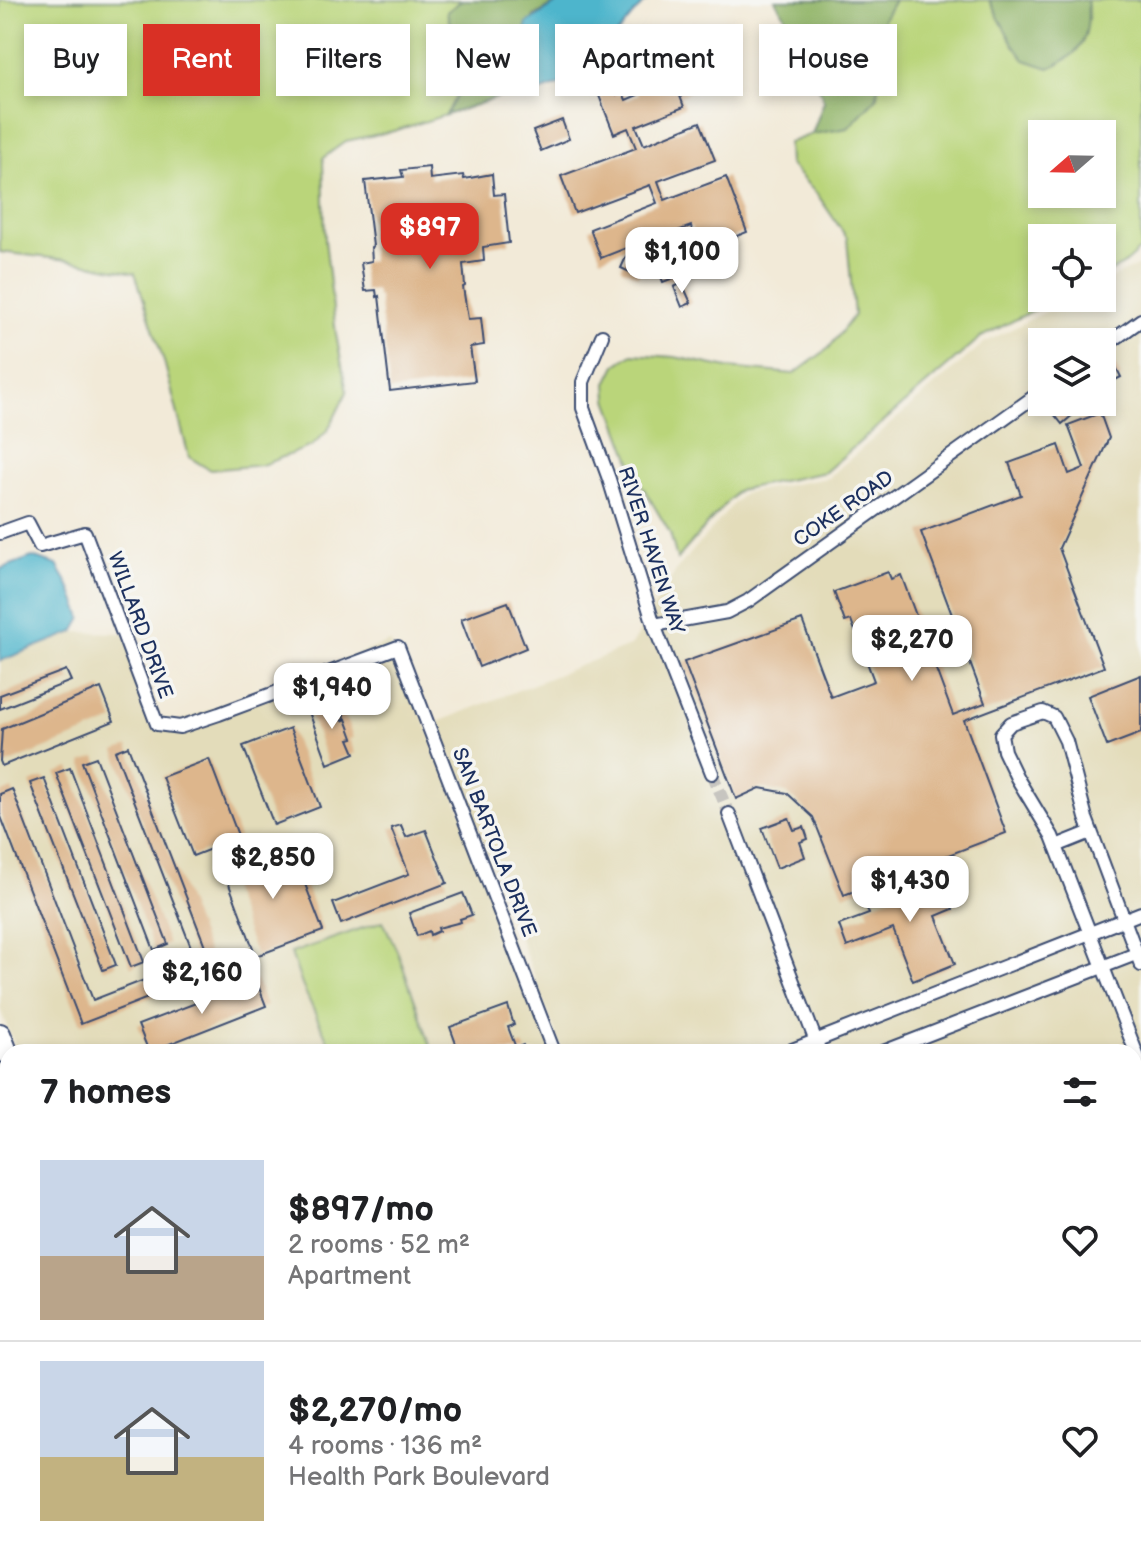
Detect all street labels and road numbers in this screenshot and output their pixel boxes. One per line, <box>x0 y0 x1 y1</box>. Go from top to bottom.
street label: RIVER HAVEN WAY <box>613 464 690 637</box>
street label: COKE ROAD <box>789 466 898 552</box>
street label: WILLARD DRIVE <box>102 549 178 702</box>
street label: SAN BARTOLA DRIVE <box>447 744 541 940</box>

